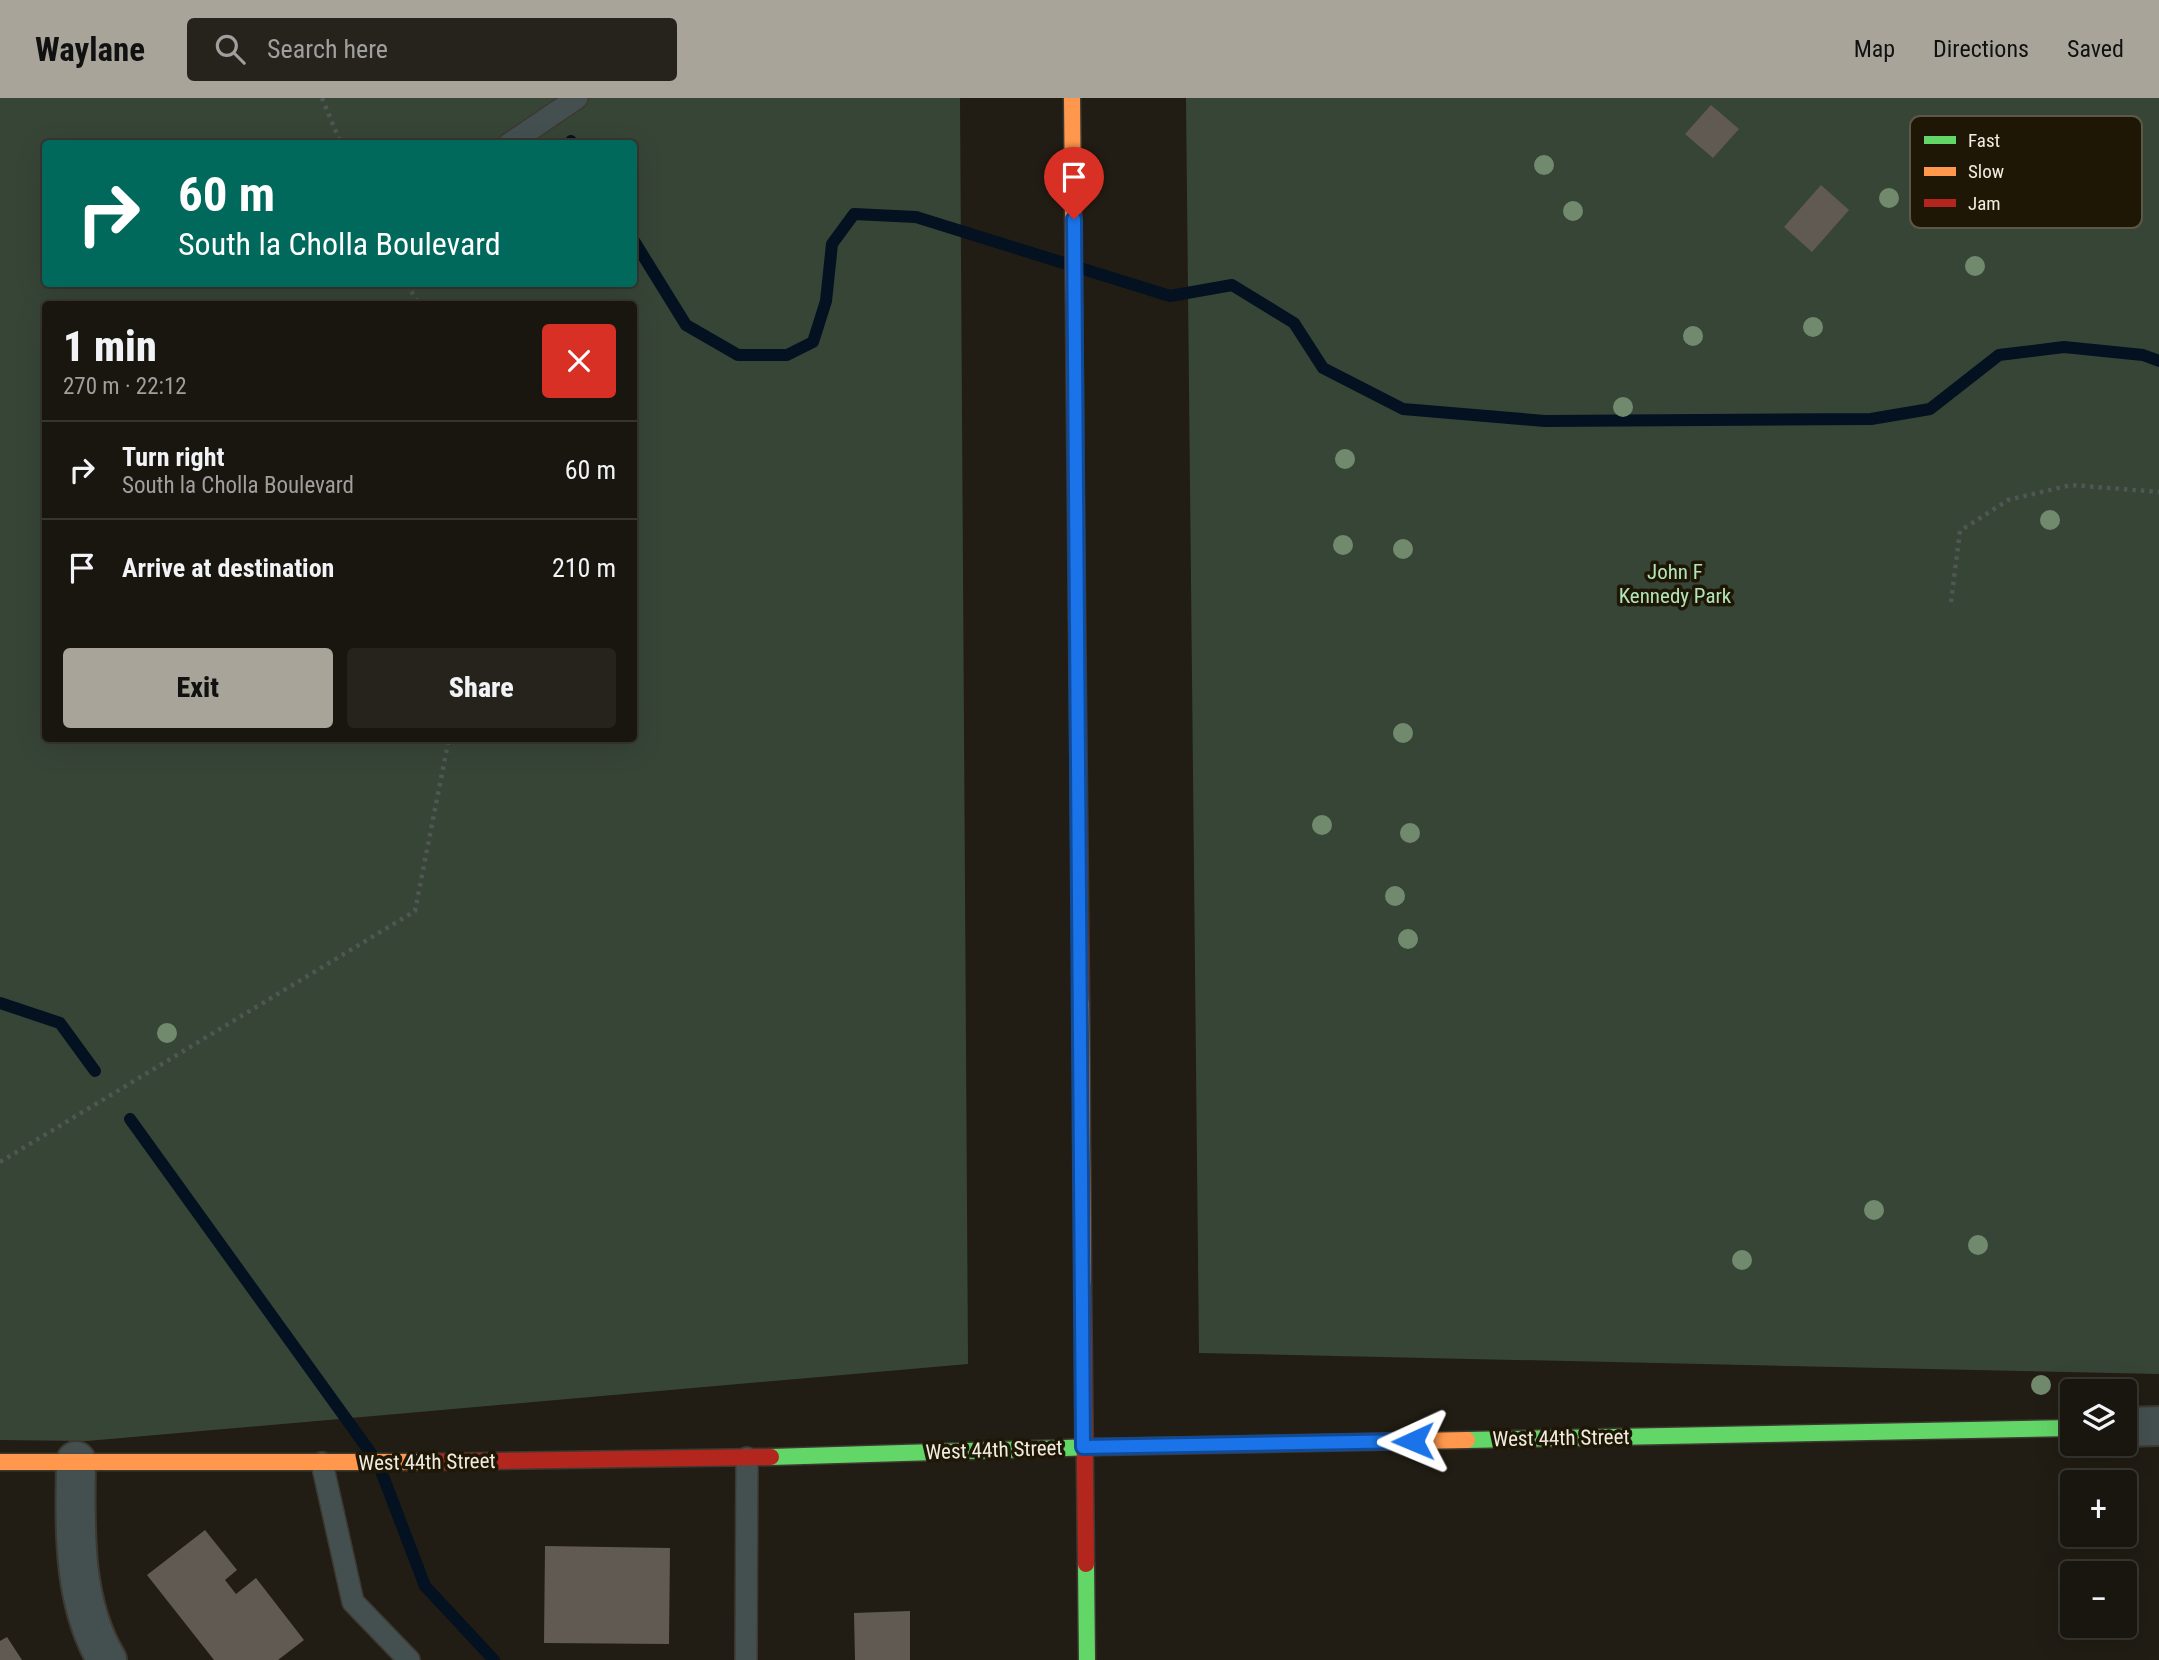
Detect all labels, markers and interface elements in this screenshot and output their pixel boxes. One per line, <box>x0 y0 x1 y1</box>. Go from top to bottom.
search box <box>187 18 677 81</box>
text: Waylane <box>35 30 145 69</box>
icon: search <box>211 30 249 68</box>
text: Search here <box>267 34 388 64</box>
text: Map <box>1854 35 1895 63</box>
text: Directions <box>1933 35 2029 63</box>
text: Saved <box>2067 35 2124 63</box>
legend <box>1910 116 2142 228</box>
text: Fast <box>1968 129 2000 152</box>
pin <box>1044 147 1104 219</box>
icon: arrive <box>1055 158 1093 196</box>
text: Slow <box>1968 160 2004 183</box>
text: 60 m <box>178 166 275 223</box>
icon: right <box>63 168 154 259</box>
text: Jam <box>1968 192 2001 215</box>
text: South la Cholla Boulevard <box>178 225 501 263</box>
text: 1 min <box>63 322 157 371</box>
button: close <box>542 324 616 398</box>
text: 270 m · 22:12 <box>63 373 187 400</box>
text: Turn right <box>122 442 224 472</box>
icon: right <box>63 451 101 489</box>
text: 60 m <box>565 455 616 485</box>
text: South la Cholla Boulevard <box>122 472 354 499</box>
icon: arrive <box>63 549 101 587</box>
text: Arrive at destination <box>122 553 334 583</box>
text: 210 m <box>552 553 616 583</box>
park label: John F Kennedy Park <box>1619 560 1732 608</box>
button: Exit <box>63 648 333 728</box>
button: Share <box>347 648 616 728</box>
map controls <box>2060 1379 2137 1638</box>
button: layers <box>2060 1379 2137 1456</box>
position arrow <box>1376 1404 1450 1478</box>
street label: West 44th Street <box>1492 1425 1630 1451</box>
street label: West 44th Street <box>925 1436 1063 1464</box>
street label: West 44th Street <box>358 1449 496 1475</box>
button: + <box>2060 1470 2137 1547</box>
button: − <box>2060 1561 2137 1638</box>

